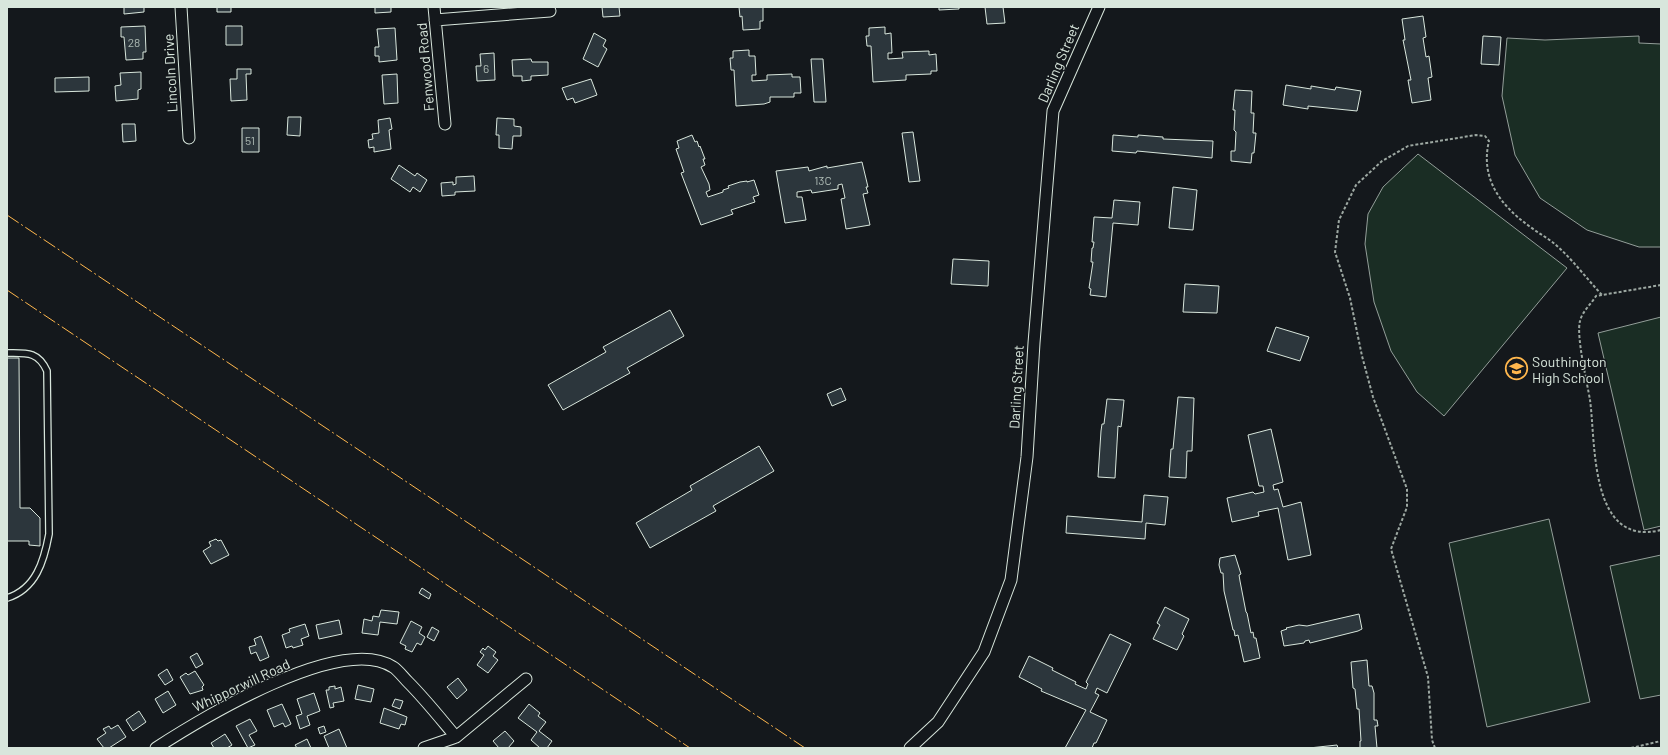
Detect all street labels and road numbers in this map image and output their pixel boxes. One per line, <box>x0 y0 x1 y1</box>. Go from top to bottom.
street label: Darling Street <box>1034 21 1082 105</box>
street label: Fenwood Road <box>413 22 437 112</box>
street label: Lincoln Drive <box>159 33 181 113</box>
street label: Darling Street <box>1005 345 1027 429</box>
street label: Whipporwill Road <box>189 655 293 715</box>

